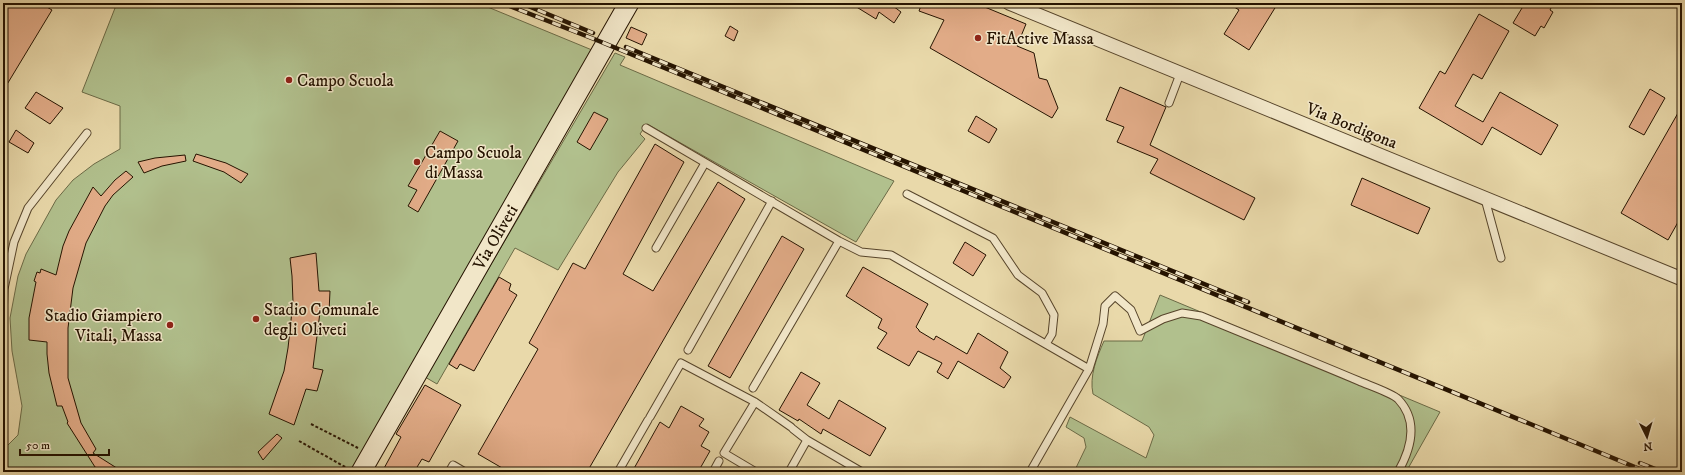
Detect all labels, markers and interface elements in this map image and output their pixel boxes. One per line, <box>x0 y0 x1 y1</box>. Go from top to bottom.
place label: FitActive Massa <box>986 28 1094 50</box>
marker: FitActive Massa <box>973 33 983 43</box>
place label: Campo Scuola <box>297 70 394 92</box>
marker: Campo Scuola <box>284 75 294 85</box>
street label: Via Bordigona <box>1302 97 1401 155</box>
place label: Campo Scuola di Massa <box>425 142 522 184</box>
marker: Campo Scuola di Massa <box>412 157 422 167</box>
street label: Via Oliveti <box>468 201 523 275</box>
place label: Stadio Comunale degli Oliveti <box>264 299 379 341</box>
place label: Stadio Giampiero Vitali, Massa <box>45 305 163 347</box>
marker: Stadio Comunale degli Oliveti <box>251 314 261 324</box>
marker: Stadio Giampiero Vitali, Massa <box>165 320 175 330</box>
north arrow <box>1627 417 1667 457</box>
scale bar <box>20 431 109 457</box>
text: 50 m <box>26 438 50 453</box>
text: N <box>1643 439 1653 453</box>

